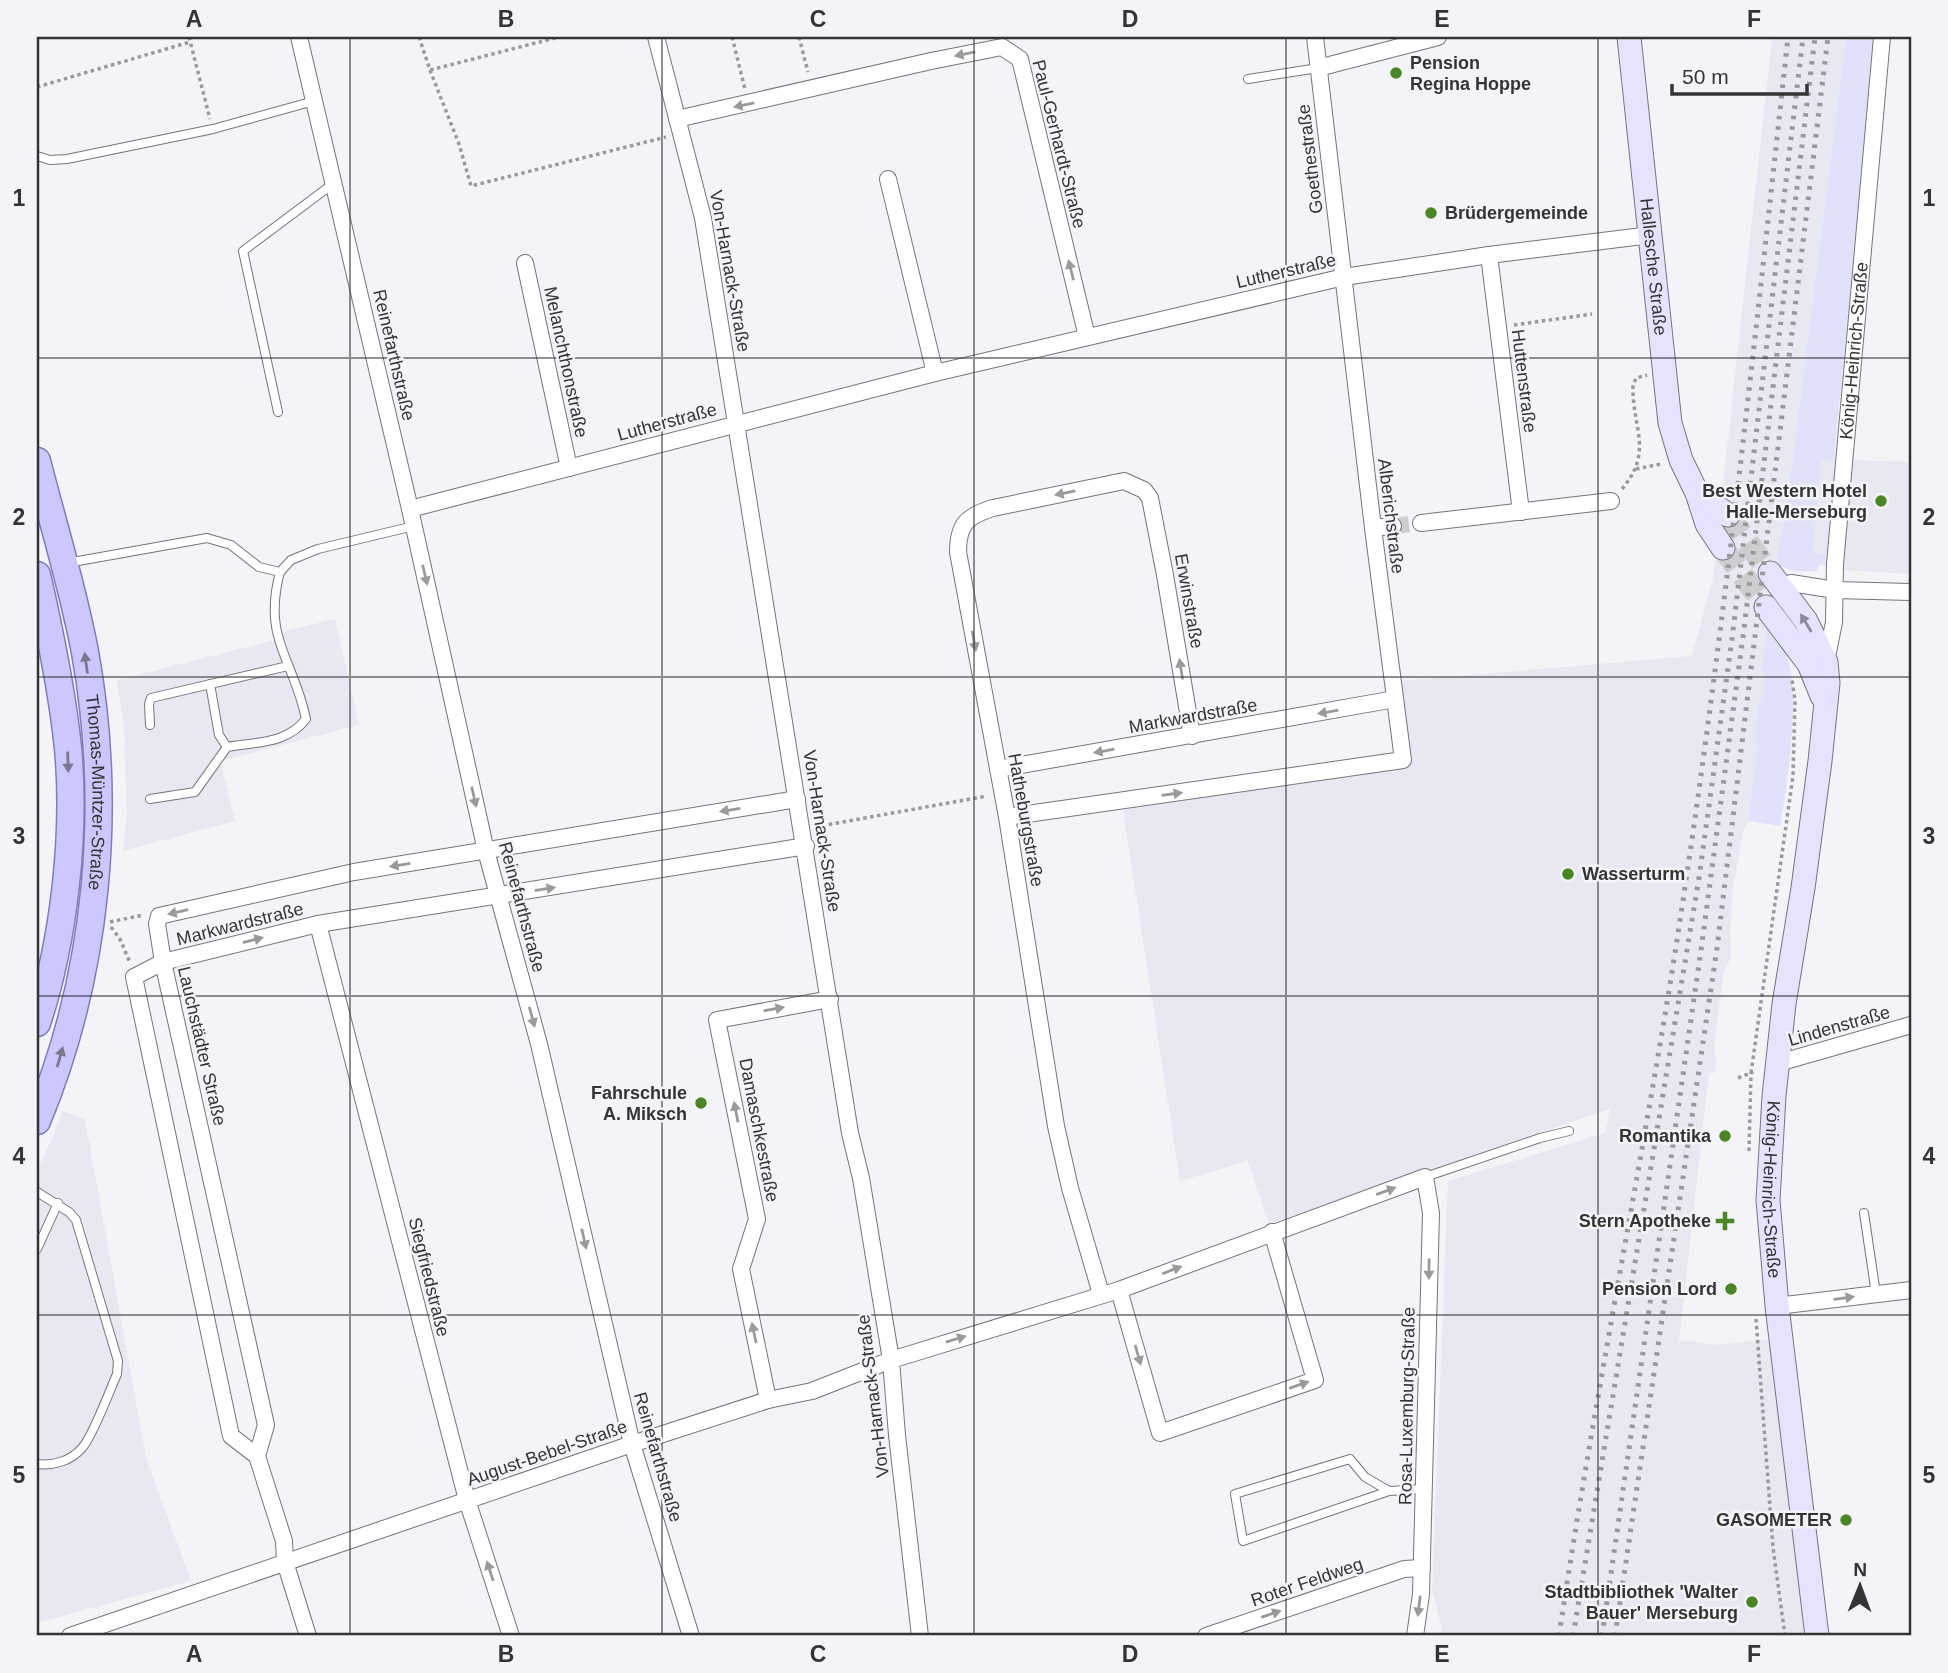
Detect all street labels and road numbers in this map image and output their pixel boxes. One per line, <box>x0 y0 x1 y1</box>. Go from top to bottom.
street label: Paul-Gerhardt-Straße <box>1028 58 1090 230</box>
street label: Goethestraße <box>1293 103 1327 215</box>
street label: Von-Harnack-Straße <box>706 188 754 354</box>
street label: Hallesche Straße <box>1636 197 1671 336</box>
street label: Lutherstraße <box>1234 250 1338 292</box>
street label: König-Heinrich-Straße <box>1836 261 1872 440</box>
street label: Melanchthonstraße <box>540 285 592 439</box>
street label: Reinefarthstraße <box>369 287 419 423</box>
street label: Huttenstraße <box>1508 328 1540 434</box>
street label: Lutherstraße <box>615 399 719 445</box>
street label: Alberichstraße <box>1374 457 1408 575</box>
street label: Erwinstraße <box>1171 552 1207 650</box>
street label: Thomas-Müntzer-Straße <box>82 693 109 891</box>
street label: Markwardstraße <box>1127 695 1259 737</box>
street label: Von-Harnack-Straße <box>799 748 845 914</box>
street label: Hatheburgstraße <box>1004 752 1048 888</box>
street label: Reinefarthstraße <box>495 840 549 974</box>
street label: Markwardstraße <box>174 899 306 949</box>
street label: Lauchstädter Straße <box>174 964 230 1128</box>
street label: Lindenstraße <box>1786 1002 1892 1050</box>
street label: Damaschkestraße <box>735 1056 783 1204</box>
street label: König-Heinrich-Straße <box>1758 1100 1785 1279</box>
street label: Siegfriedstraße <box>405 1215 453 1339</box>
street label: Rosa-Luxemburg-Straße <box>1395 1307 1419 1505</box>
street label: Von-Harnack-Straße <box>853 1313 893 1479</box>
street label: Reinefarthstraße <box>630 1390 686 1524</box>
street label: August-Bebel-Straße <box>464 1416 630 1490</box>
street label: Roter Feldweg <box>1248 1553 1366 1611</box>

